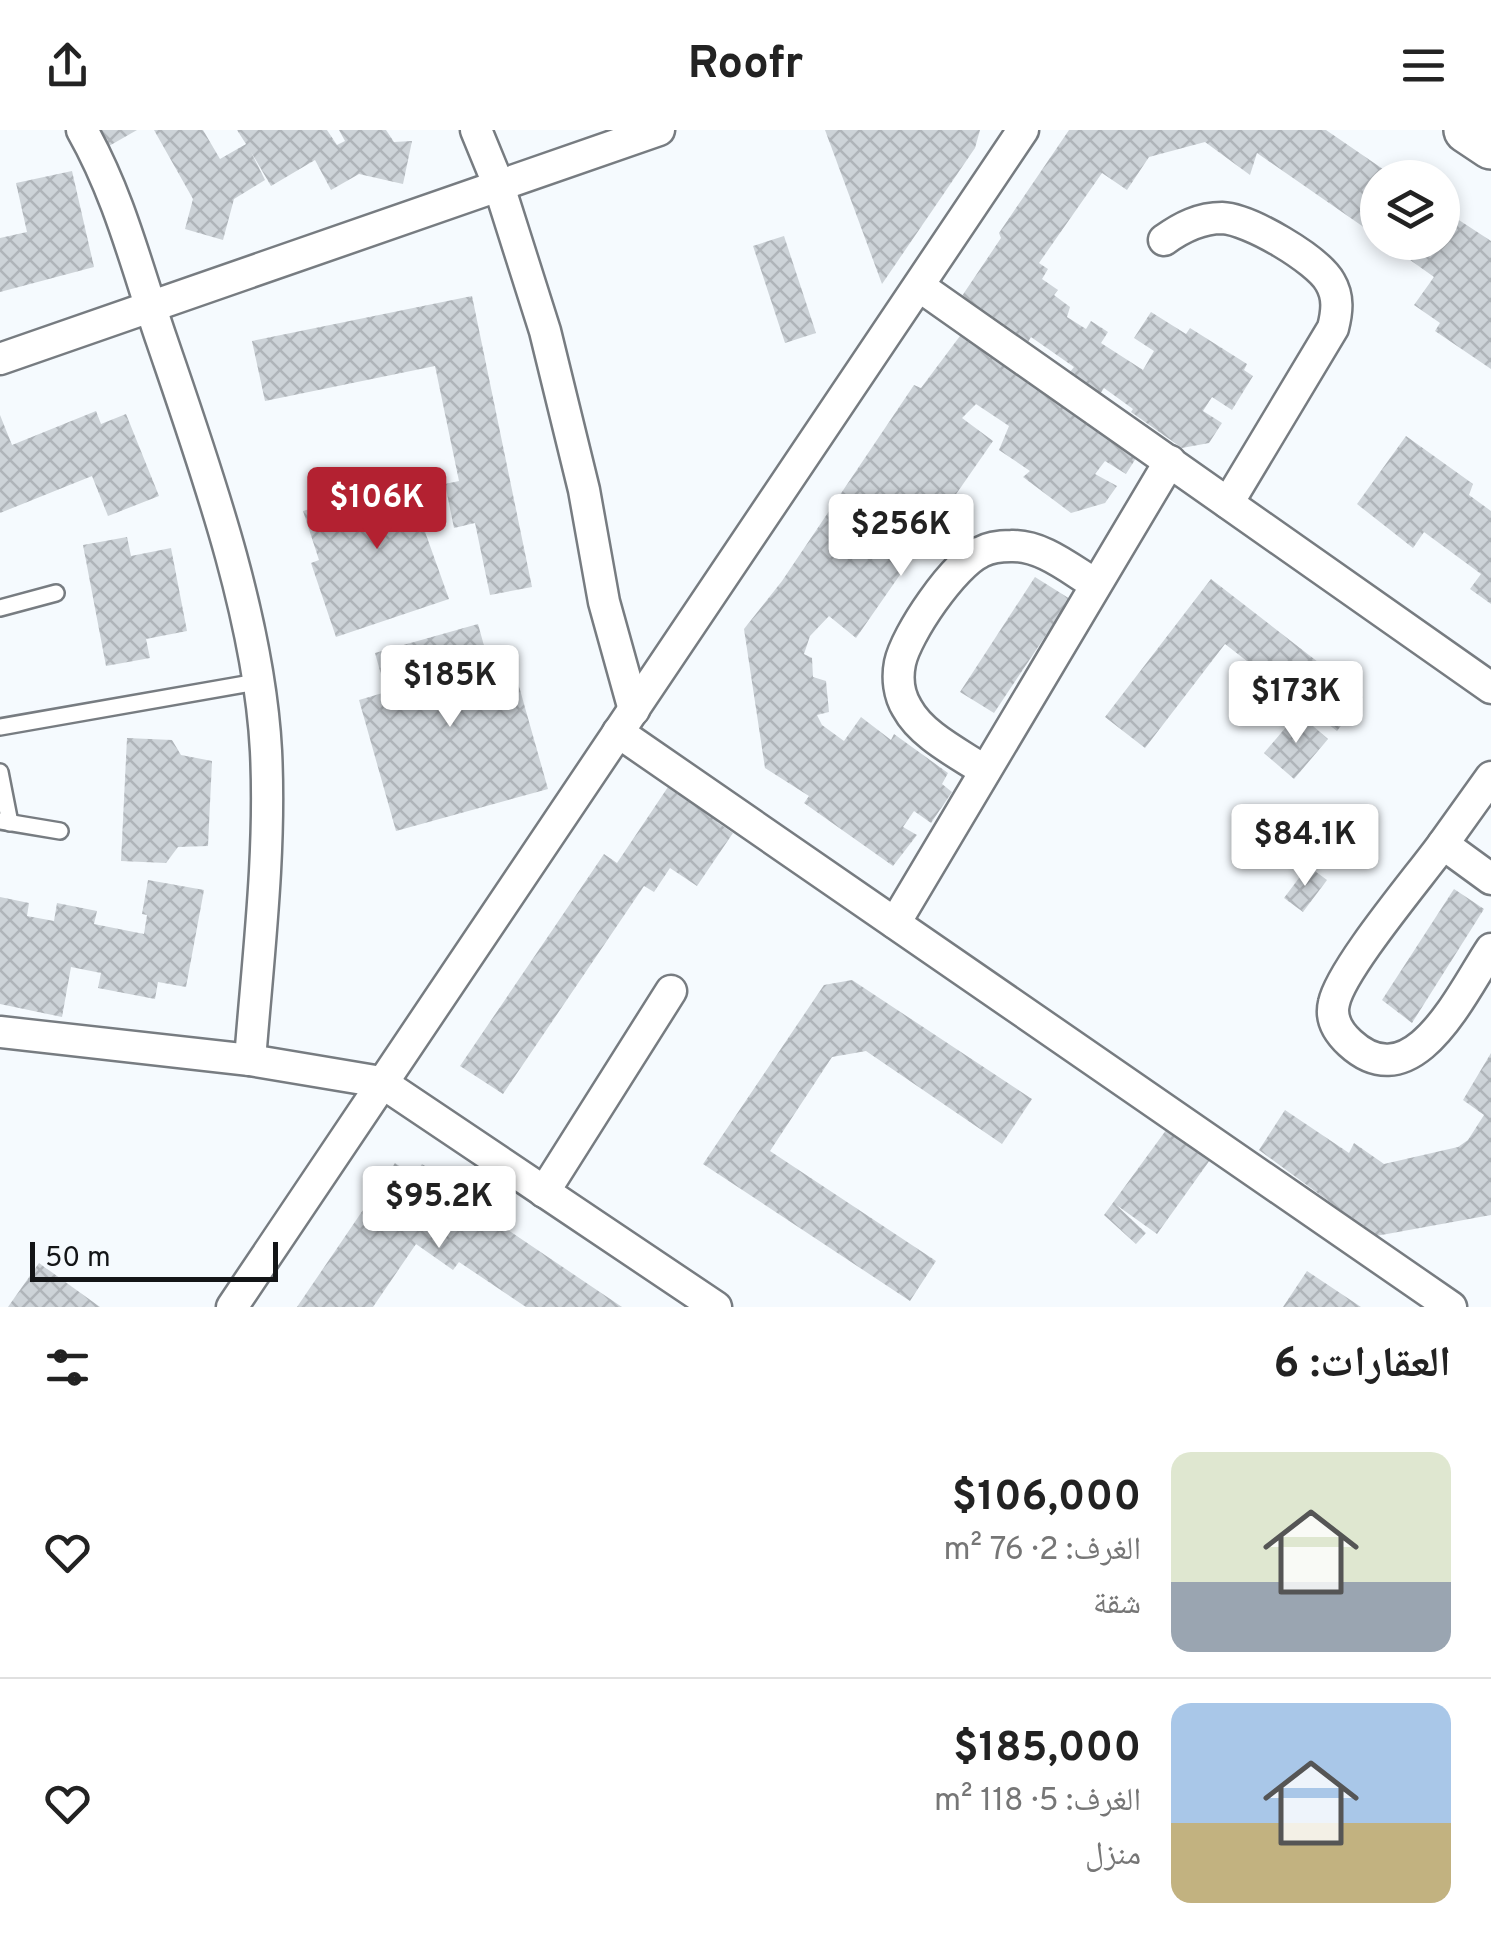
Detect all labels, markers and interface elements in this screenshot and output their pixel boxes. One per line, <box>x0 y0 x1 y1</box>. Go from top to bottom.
text: Roofr <box>688 37 803 94</box>
icon: share <box>40 38 95 93</box>
icon: menu <box>1396 38 1451 93</box>
map controls <box>1360 160 1460 260</box>
button: layers <box>1360 160 1460 260</box>
pin: $106K <box>307 467 447 552</box>
text: $106K <box>329 479 425 519</box>
pin: $256K <box>831 494 971 579</box>
text: $256K <box>851 506 951 546</box>
pin: $185K <box>380 645 520 730</box>
text: $185K <box>403 657 497 697</box>
pin: $173K <box>1226 661 1366 746</box>
text: $173K <box>1251 673 1341 713</box>
pin: $84.1K <box>1224 804 1386 889</box>
text: $84.1K <box>1253 816 1357 856</box>
pin: $95.2K <box>358 1166 520 1251</box>
text: $95.2K <box>385 1178 493 1218</box>
scale bar <box>30 1237 278 1282</box>
text: 50 m <box>45 1241 111 1277</box>
text: العقارات: 6 <box>1274 1339 1451 1392</box>
icon: filters <box>40 1340 95 1395</box>
text: $106,000 <box>952 1472 1141 1525</box>
icon: home <box>1251 1492 1371 1612</box>
icon: heart <box>40 1525 95 1580</box>
text: الغرف: 2 · 76 m² <box>943 1531 1141 1571</box>
text: شقة <box>1093 1585 1141 1625</box>
text: $185,000 <box>953 1723 1141 1776</box>
icon: home <box>1251 1743 1371 1863</box>
icon: heart <box>40 1776 95 1831</box>
text: الغرف: 5 · 118 m² <box>934 1782 1141 1822</box>
text: منزل <box>1085 1836 1141 1876</box>

